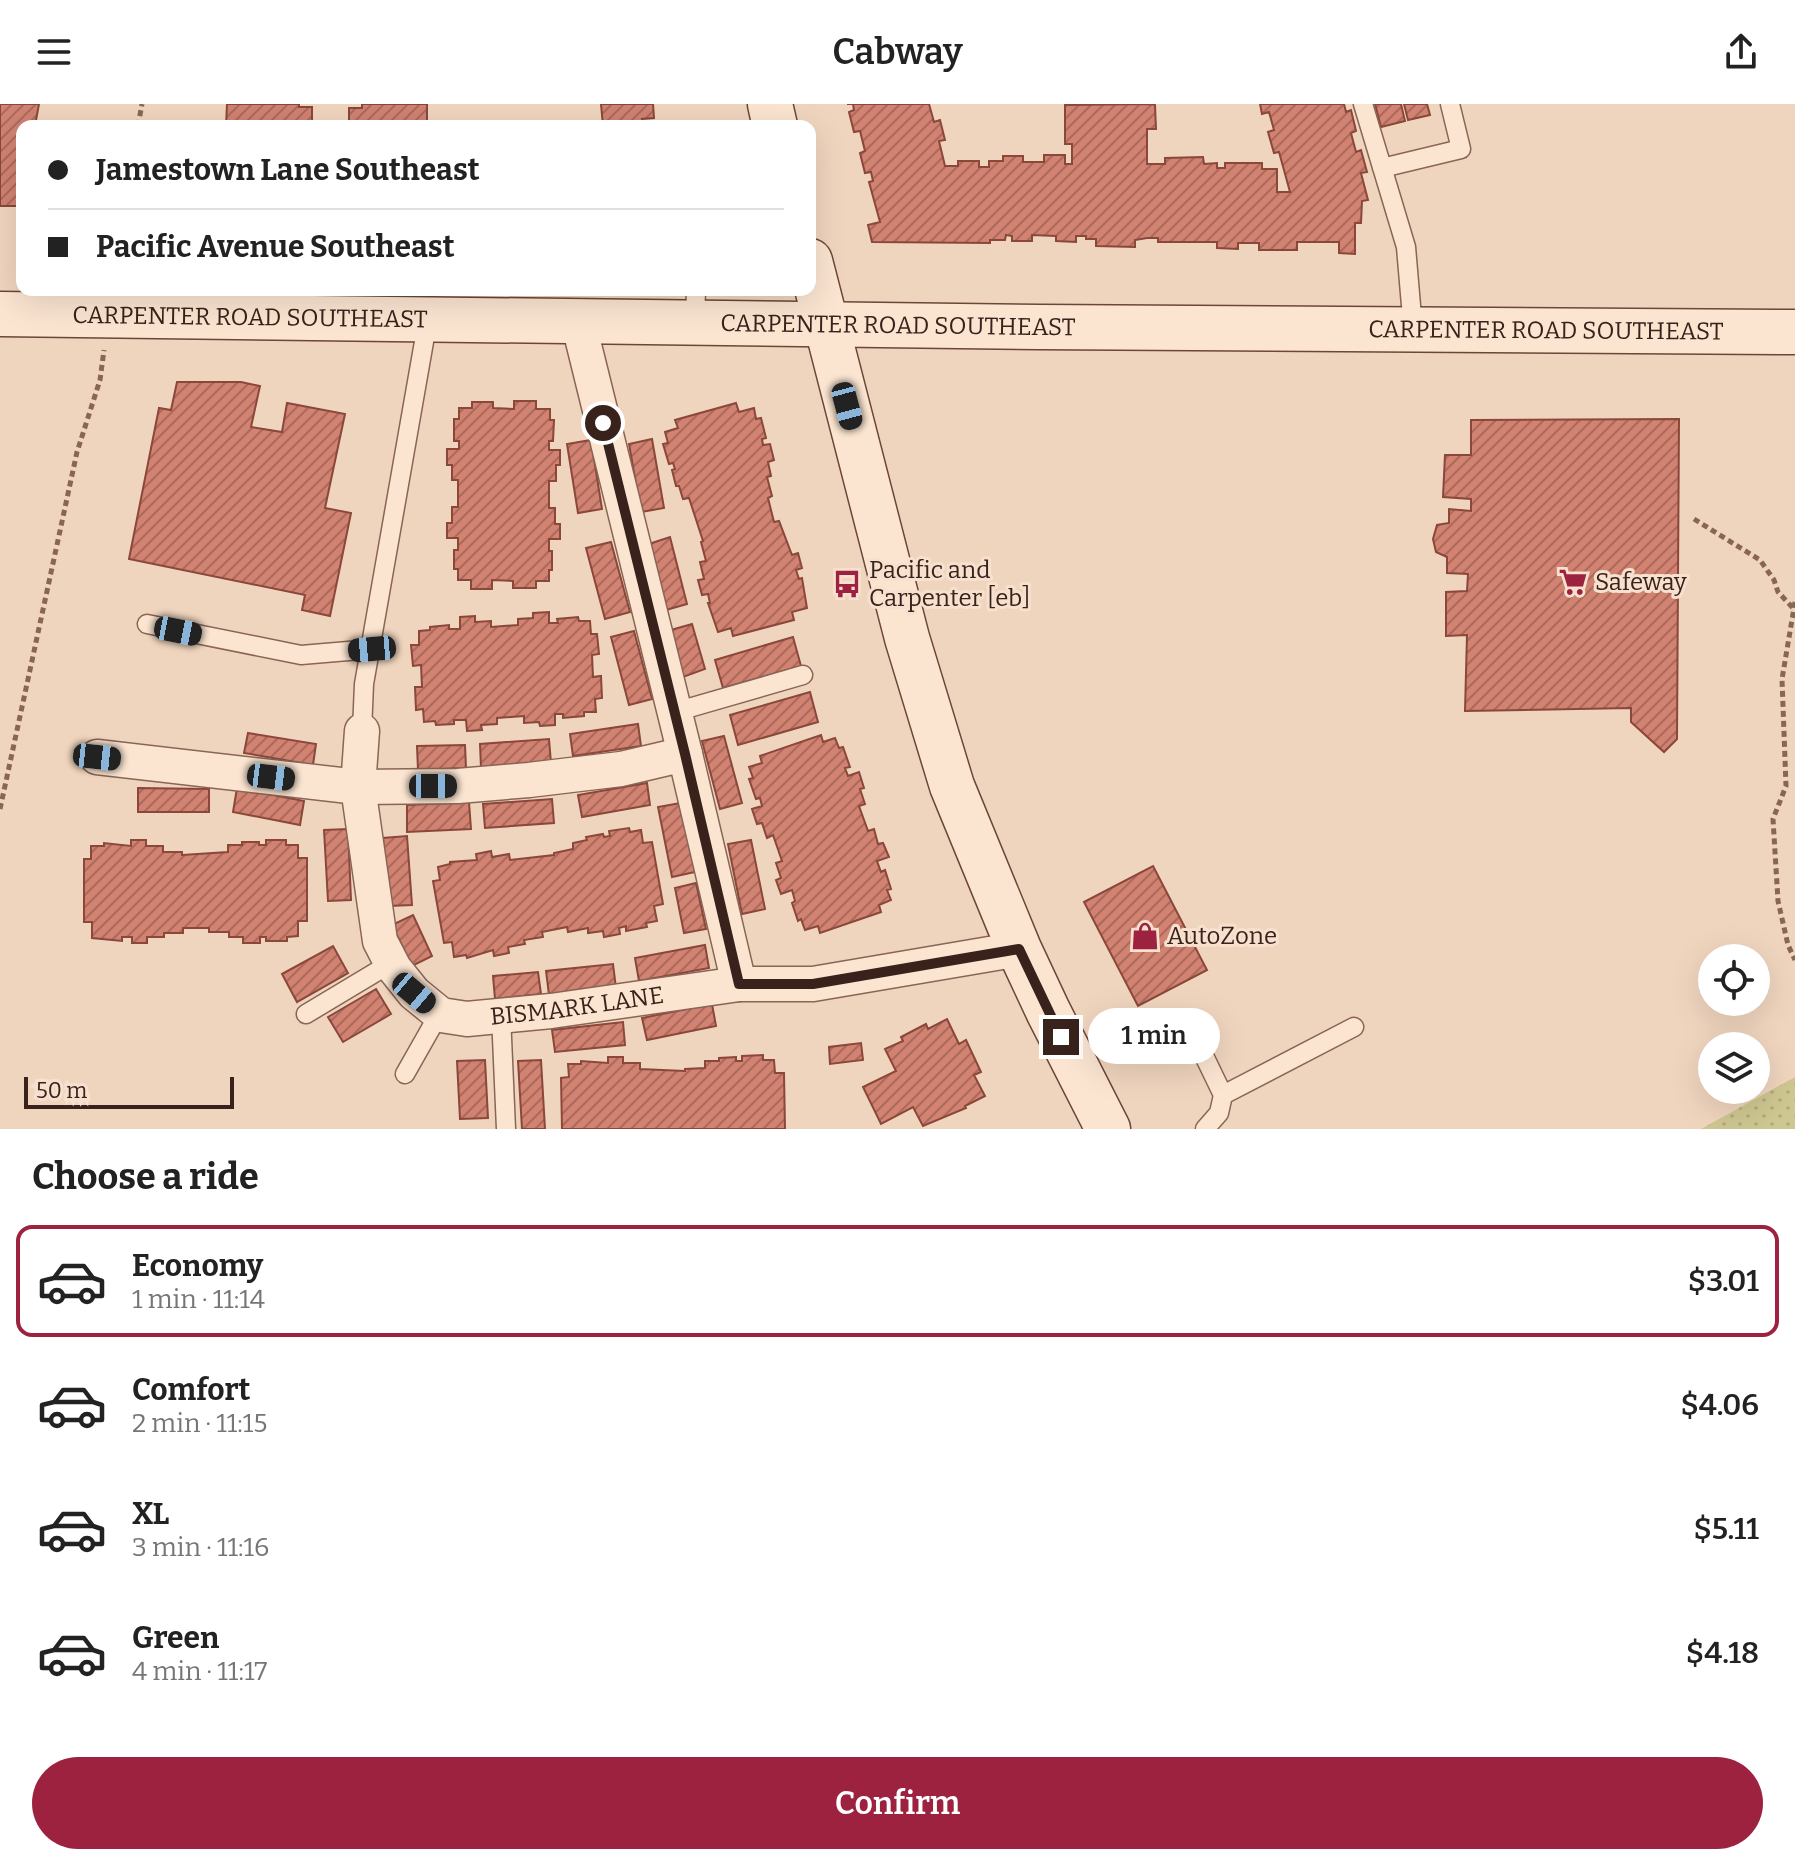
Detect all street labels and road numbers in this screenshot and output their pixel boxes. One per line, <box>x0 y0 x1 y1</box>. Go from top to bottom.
street label: CARPENTER ROAD SOUTHEAST <box>72 301 428 333</box>
street label: CARPENTER ROAD SOUTHEAST <box>720 309 1076 341</box>
street label: CARPENTER ROAD SOUTHEAST <box>1368 315 1724 346</box>
street label: BISMARK LANE <box>489 981 666 1031</box>

